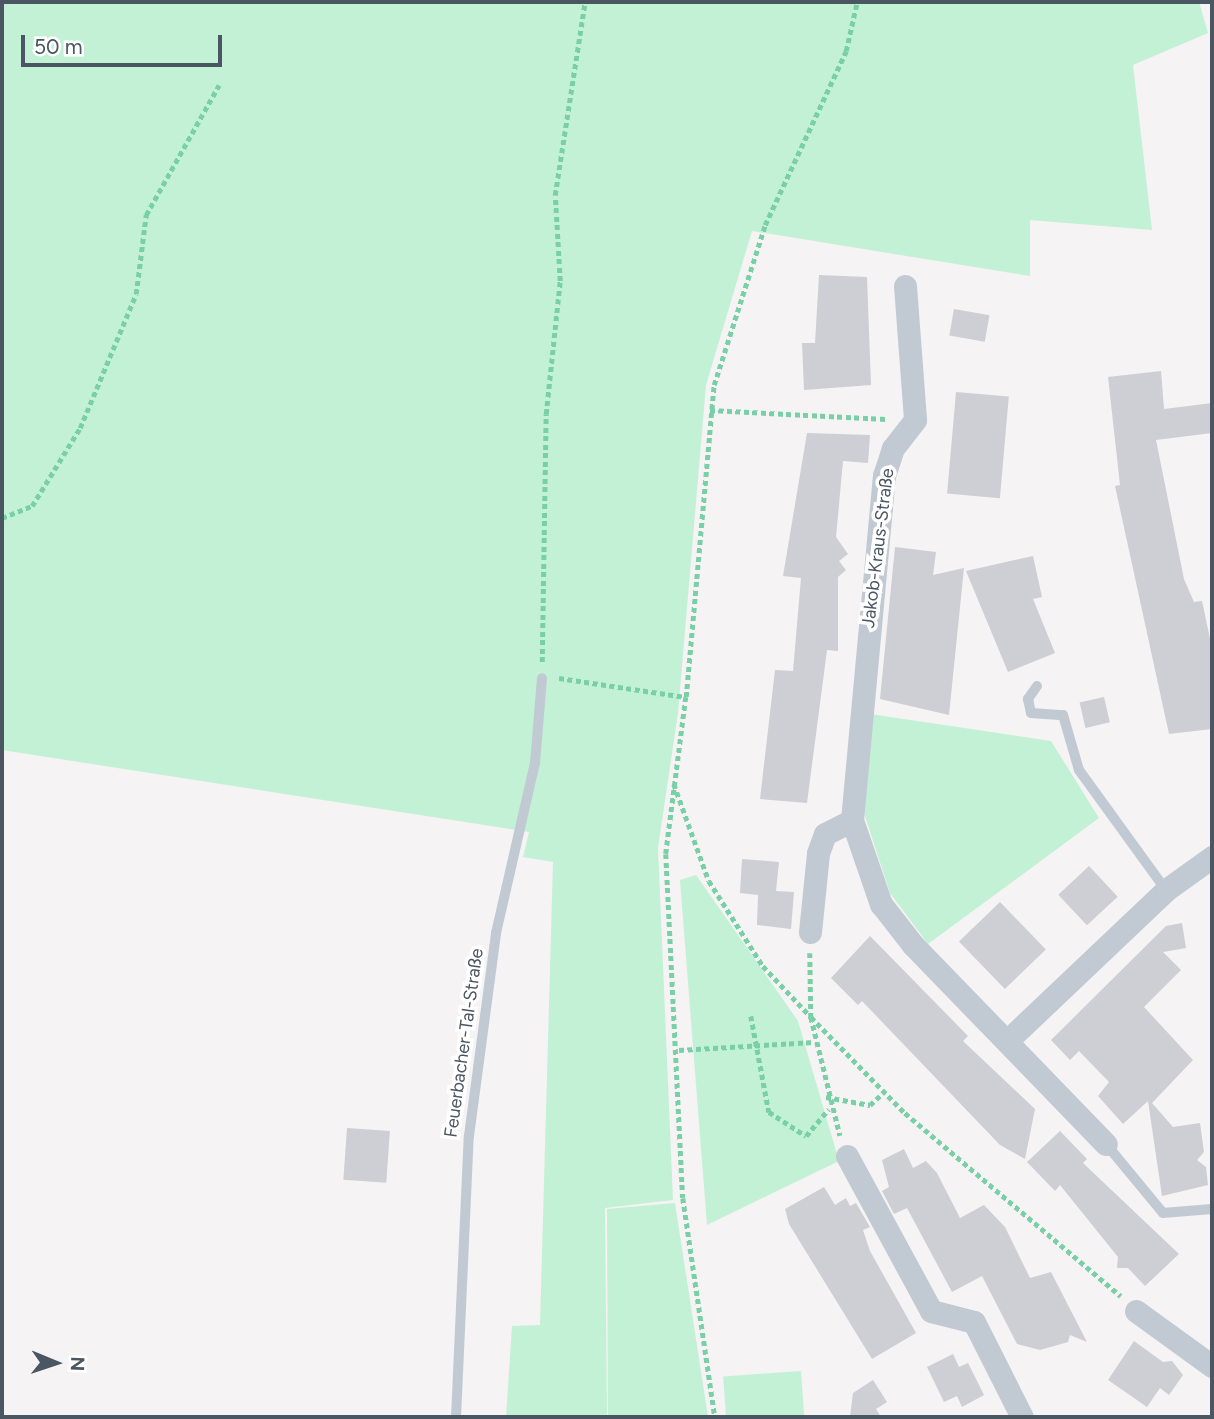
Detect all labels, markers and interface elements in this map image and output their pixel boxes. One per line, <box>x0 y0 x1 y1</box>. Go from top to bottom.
scale bar <box>24 21 226 65</box>
text: 50 m <box>34 34 83 59</box>
street label: Jakob-Kraus-Straße <box>857 467 899 629</box>
street label: Feuerbacher-Tal-Straße <box>440 947 488 1139</box>
north arrow <box>21 1328 91 1398</box>
text: N <box>66 1356 89 1371</box>

